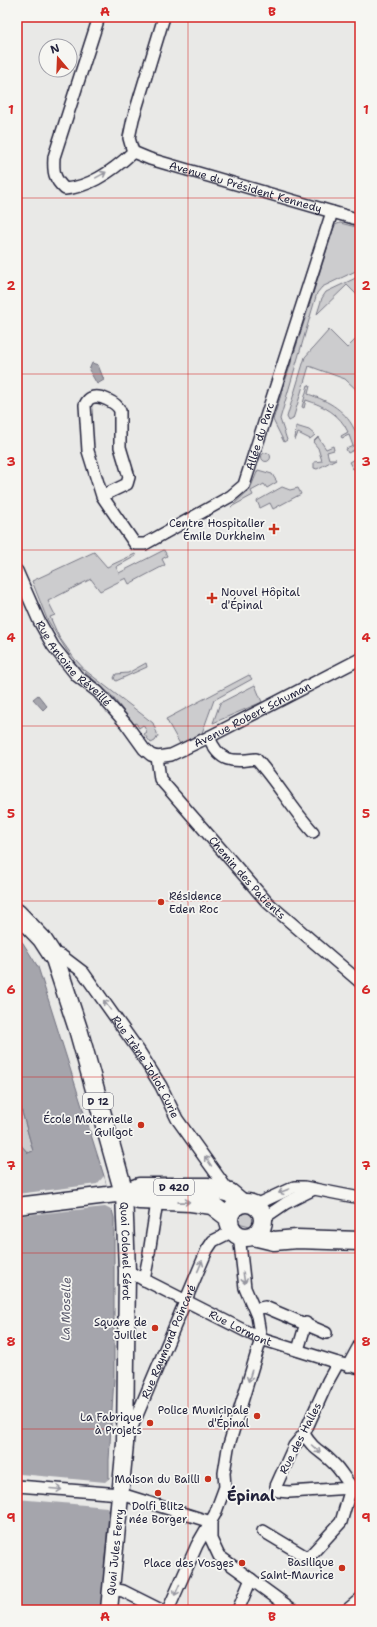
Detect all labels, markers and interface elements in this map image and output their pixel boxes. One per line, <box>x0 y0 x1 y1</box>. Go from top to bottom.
text: A <box>100 3 110 20</box>
text: B <box>268 3 276 20</box>
north arrow <box>38 38 78 78</box>
text: N <box>48 40 62 58</box>
text: 1 <box>8 101 14 118</box>
text: 1 <box>363 101 369 118</box>
street label: Avenue du Président Kennedy <box>167 158 324 217</box>
one-way arrow <box>95 171 107 179</box>
text: 2 <box>6 277 16 294</box>
text: 2 <box>361 277 371 294</box>
street label: Allée du Parc <box>242 400 278 472</box>
text: 3 <box>6 453 16 470</box>
text: 3 <box>361 453 371 470</box>
place label: Centre Hospitalier Émile Durkheim <box>169 516 266 544</box>
marker: Centre Hospitalier Émile Durkheim <box>268 523 280 535</box>
place label: Nouvel Hôpital d'Épinal <box>221 585 300 613</box>
marker: Nouvel Hôpital d'Épinal <box>206 592 218 604</box>
street label: Rue Antoine Réveillé <box>32 618 114 710</box>
text: 4 <box>6 629 16 646</box>
text: 4 <box>361 629 371 646</box>
street label: Avenue Robert Schuman <box>192 678 314 751</box>
text: 5 <box>7 805 15 822</box>
text: 5 <box>362 805 370 822</box>
street label: Chemin des Patients <box>205 833 289 923</box>
place label: Résidence Eden Roc <box>169 889 222 917</box>
marker: Résidence Eden Roc <box>156 897 166 907</box>
text: 6 <box>6 981 16 998</box>
text: 6 <box>361 981 371 998</box>
one-way arrow <box>103 1000 111 1011</box>
street label: Rue Irène Joliot Curie <box>108 1013 182 1121</box>
road number: D 12 <box>83 1093 113 1109</box>
place label: École Maternelle - Guilgot <box>43 1111 133 1140</box>
marker: École Maternelle - Guilgot <box>136 1120 146 1130</box>
one-way arrow <box>204 1156 212 1167</box>
text: 7 <box>6 1157 16 1174</box>
text: 7 <box>361 1157 371 1174</box>
road number: D 420 <box>154 1179 194 1195</box>
one-way arrow <box>278 1188 290 1196</box>
one-way arrow <box>177 1198 190 1206</box>
street label: Quai Colonel Sérot <box>116 1202 134 1301</box>
one-way arrow <box>197 1260 204 1272</box>
one-way arrow <box>240 1271 248 1284</box>
water label: La Moselle <box>57 1277 75 1341</box>
street label: Rue Raymond Poincaré <box>138 1282 200 1401</box>
street label: Rue Lormont <box>206 1307 274 1350</box>
place label: Square de Juillet <box>94 1315 147 1343</box>
marker: Square de Juillet <box>150 1323 160 1333</box>
text: 8 <box>6 1333 16 1350</box>
text: 8 <box>361 1333 371 1350</box>
one-way arrow <box>246 1370 253 1383</box>
street label: Rue des Halles <box>276 1400 325 1477</box>
place label: Police Municipale d'Épinal <box>158 1403 250 1431</box>
place label: La Fabrique à Projets <box>80 1410 142 1438</box>
marker: Police Municipale d'Épinal <box>252 1411 262 1421</box>
marker: La Fabrique à Projets <box>145 1418 155 1428</box>
one-way arrow <box>311 1445 321 1454</box>
place label: Maison du Bailli <box>115 1472 200 1487</box>
marker: Maison du Bailli <box>203 1474 213 1484</box>
one-way arrow <box>49 1485 62 1492</box>
district label: Épinal <box>227 1485 275 1506</box>
marker: Dolfi Blitz née Borger <box>153 1488 163 1498</box>
place label: Dolfi Blitz née Borger <box>129 1499 187 1527</box>
street label: Quai Jules Ferry <box>103 1508 128 1596</box>
text: 9 <box>6 1509 16 1526</box>
text: 9 <box>361 1509 371 1526</box>
place label: Basilique Saint-Maurice <box>260 1555 334 1583</box>
place label: Place des Vosges <box>144 1556 234 1571</box>
marker: Place des Vosges <box>237 1558 247 1568</box>
marker: Basilique Saint-Maurice <box>337 1563 347 1573</box>
one-way arrow <box>173 1584 180 1596</box>
text: A <box>100 1608 110 1625</box>
text: B <box>268 1608 276 1625</box>

